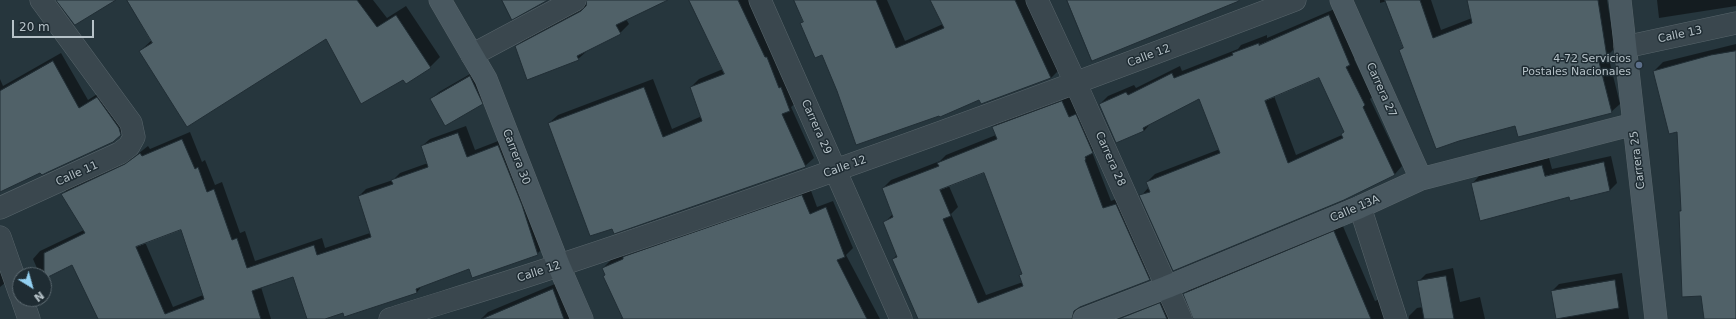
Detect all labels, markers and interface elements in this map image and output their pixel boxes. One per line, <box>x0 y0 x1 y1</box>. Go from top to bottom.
scale bar <box>14 12 96 38</box>
text: 20 m <box>19 20 50 34</box>
street label: Calle 13 <box>1657 24 1703 46</box>
street label: Calle 12 <box>1126 42 1172 70</box>
place label: 4-72 Servicios Postales Nacionales <box>1522 52 1631 78</box>
marker: 4-72 Servicios Postales Nacionales <box>1634 60 1644 70</box>
street label: Carrera 27 <box>1363 61 1399 119</box>
street label: Carrera 29 <box>798 98 834 156</box>
street label: Carrera 30 <box>499 127 533 187</box>
street label: Carrera 28 <box>1092 130 1128 188</box>
street label: Carrera 25 <box>1628 130 1648 190</box>
street label: Calle 12 <box>822 153 868 181</box>
street label: Calle 11 <box>54 159 100 189</box>
street label: Calle 13A <box>1328 193 1382 225</box>
street label: Calle 12 <box>516 259 562 285</box>
north arrow <box>12 267 52 307</box>
text: N <box>31 288 47 304</box>

